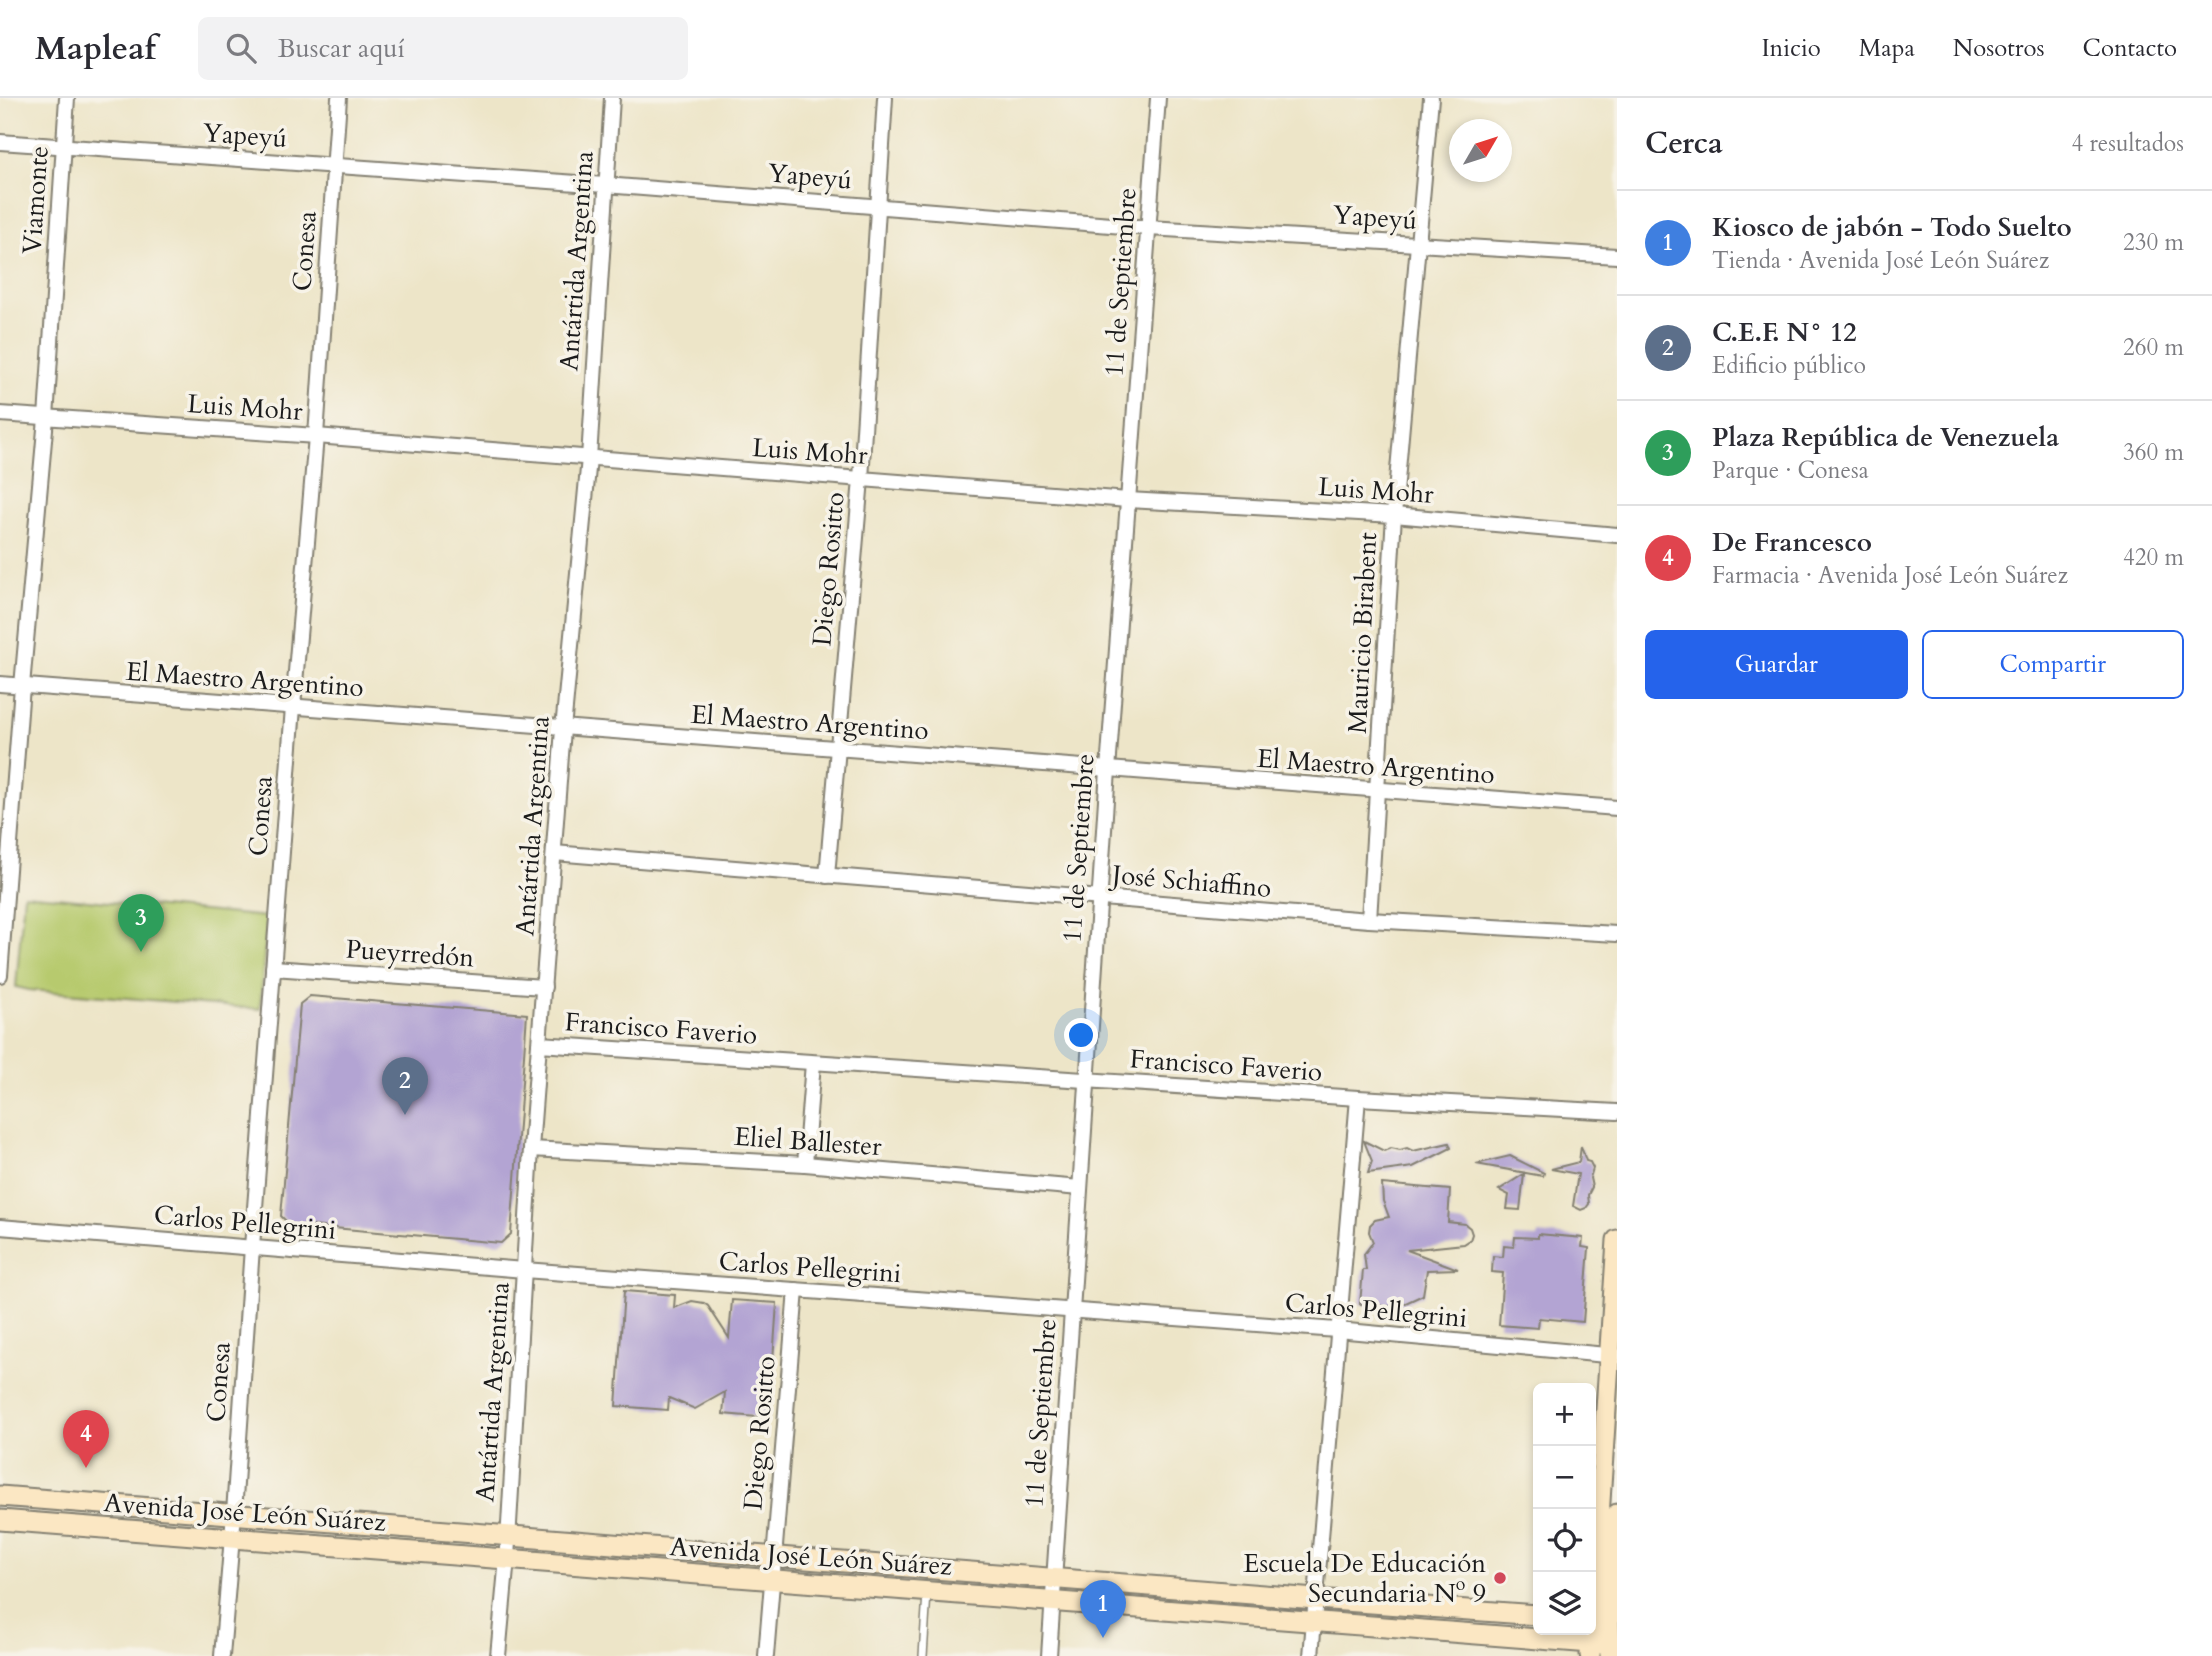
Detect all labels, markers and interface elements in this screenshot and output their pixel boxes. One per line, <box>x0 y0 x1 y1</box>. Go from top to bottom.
search box <box>198 17 688 80</box>
text: Mapleaf <box>35 26 156 71</box>
icon: search <box>222 29 260 67</box>
text: Buscar aquí <box>278 31 405 66</box>
text: Inicio <box>1761 32 1821 65</box>
text: Mapa <box>1859 32 1915 65</box>
text: Nosotros <box>1953 32 2045 65</box>
text: Contacto <box>2083 32 2177 65</box>
street label: Yapeyú <box>202 115 288 156</box>
north arrow <box>1449 119 1512 182</box>
text: Cerca <box>1645 123 1723 164</box>
text: 4 resultados <box>2071 128 2184 159</box>
street label: Viamonte <box>14 145 57 255</box>
street label: Antártida Argentina <box>551 150 602 372</box>
street label: Yapeyú <box>766 155 853 198</box>
street label: 11 de Septiembre <box>1096 186 1145 378</box>
street label: Yapeyú <box>1332 197 1418 238</box>
street label: Conesa <box>284 210 325 292</box>
text: Kiosco de jabón - Todo Suelto <box>1712 210 2072 245</box>
text: 1 <box>1662 227 1674 258</box>
text: 230 m <box>2123 227 2184 258</box>
text: Tienda · Avenida José León Suárez <box>1712 245 2049 276</box>
text: C.E.F. N° 12 <box>1712 315 1857 350</box>
text: 2 <box>1662 332 1674 363</box>
text: 260 m <box>2123 332 2184 363</box>
text: Edificio público <box>1712 350 1866 381</box>
street label: Luis Mohr <box>186 386 304 429</box>
text: Plaza República de Venezuela <box>1712 420 2059 455</box>
street label: Luis Mohr <box>751 430 869 473</box>
text: 3 <box>1662 437 1674 468</box>
text: 360 m <box>2123 437 2184 468</box>
text: Parque · Conesa <box>1712 455 1869 486</box>
street label: Luis Mohr <box>1317 469 1435 512</box>
street label: Diego Rositto <box>804 491 853 647</box>
text: De Francesco <box>1712 525 1872 560</box>
street label: Mauricio Birabent <box>1340 532 1385 735</box>
text: 4 <box>1662 542 1674 573</box>
text: 420 m <box>2123 542 2184 573</box>
text: Farmacia · Avenida José León Suárez <box>1712 560 2068 591</box>
button: Guardar <box>1645 630 1908 699</box>
button: Compartir <box>1922 630 2184 699</box>
street label: El Maestro Argentino <box>125 654 365 705</box>
street label: El Maestro Argentino <box>690 697 930 748</box>
street label: Antártida Argentina <box>507 715 558 937</box>
street label: El Maestro Argentino <box>1256 741 1496 792</box>
street label: 11 de Septiembre <box>1054 752 1103 944</box>
street label: Conesa <box>240 775 281 857</box>
street label: José Schiaffino <box>1107 857 1273 906</box>
pin: 3 <box>118 894 164 952</box>
street label: Pueyrredón <box>345 932 476 975</box>
street label: Francisco Faverio <box>564 1004 758 1053</box>
your location <box>1064 1018 1098 1052</box>
street label: Francisco Faverio <box>1129 1041 1323 1090</box>
pin: 2 <box>382 1057 428 1115</box>
street label: Eliel Ballester <box>733 1119 883 1164</box>
street label: Carlos Pellegrini <box>152 1197 337 1248</box>
street label: Carlos Pellegrini <box>718 1244 902 1291</box>
street label: Antártida Argentina <box>467 1281 518 1503</box>
street label: Carlos Pellegrini <box>1283 1285 1468 1336</box>
street label: 11 de Septiembre <box>1016 1317 1065 1509</box>
street label: Conesa <box>198 1341 239 1423</box>
street label: Diego Rositto <box>735 1355 784 1511</box>
map controls <box>1533 1383 1596 1635</box>
button: + <box>1533 1383 1596 1446</box>
pin: 4 <box>63 1410 109 1468</box>
button: − <box>1533 1446 1596 1509</box>
street label: Avenida José León Suárez <box>103 1485 388 1540</box>
button: locate <box>1533 1509 1596 1572</box>
street label: Avenida José León Suárez <box>669 1529 954 1584</box>
place label: Escuela De Educación Secundaria Nº 9 <box>1243 1546 1486 1611</box>
marker: Escuela De Educación Secundaria Nº 9 <box>1492 1570 1508 1586</box>
button: layers <box>1533 1572 1596 1635</box>
pin: 1 <box>1080 1580 1126 1638</box>

